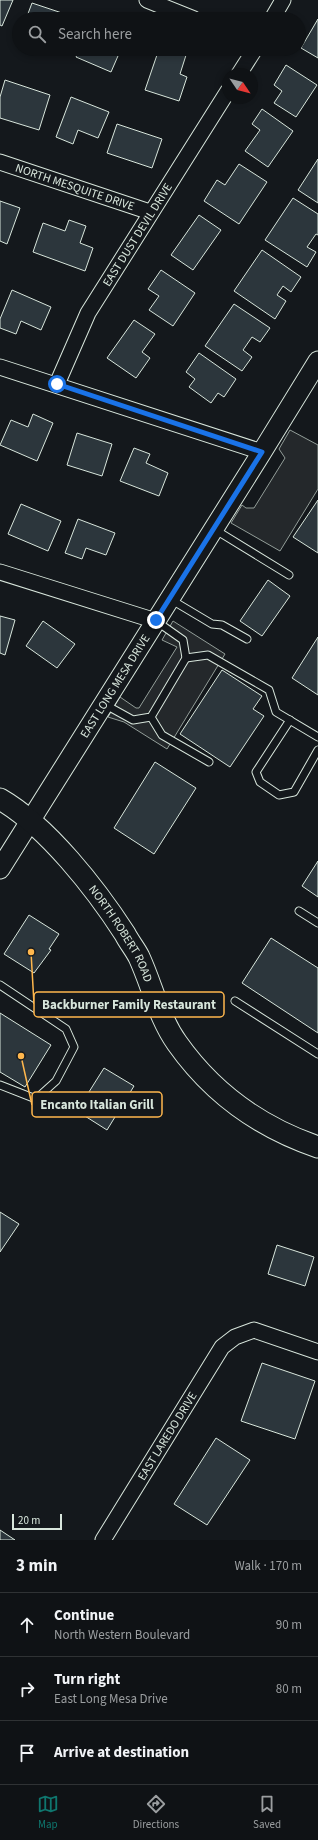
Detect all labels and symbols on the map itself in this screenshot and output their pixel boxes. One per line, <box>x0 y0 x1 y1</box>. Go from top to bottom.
north arrow <box>222 68 258 104</box>
street label: NORTH MESQUITE DRIVE <box>13 159 137 215</box>
street label: EAST DUST DEVIL DRIVE <box>98 180 176 290</box>
route start <box>48 375 66 393</box>
route end <box>147 611 165 629</box>
street label: EAST LONG MESA DRIVE <box>76 631 154 741</box>
street label: NORTH ROBERT ROAD <box>85 882 157 984</box>
callout: Backburner Family Restaurant <box>34 992 224 1017</box>
text: Backburner Family Restaurant <box>42 996 216 1014</box>
callout: Encanto Italian Grill <box>32 1092 162 1117</box>
text: Encanto Italian Grill <box>40 1096 154 1114</box>
street label: EAST LAREDO DRIVE <box>133 1389 201 1484</box>
scale bar <box>12 1512 62 1531</box>

